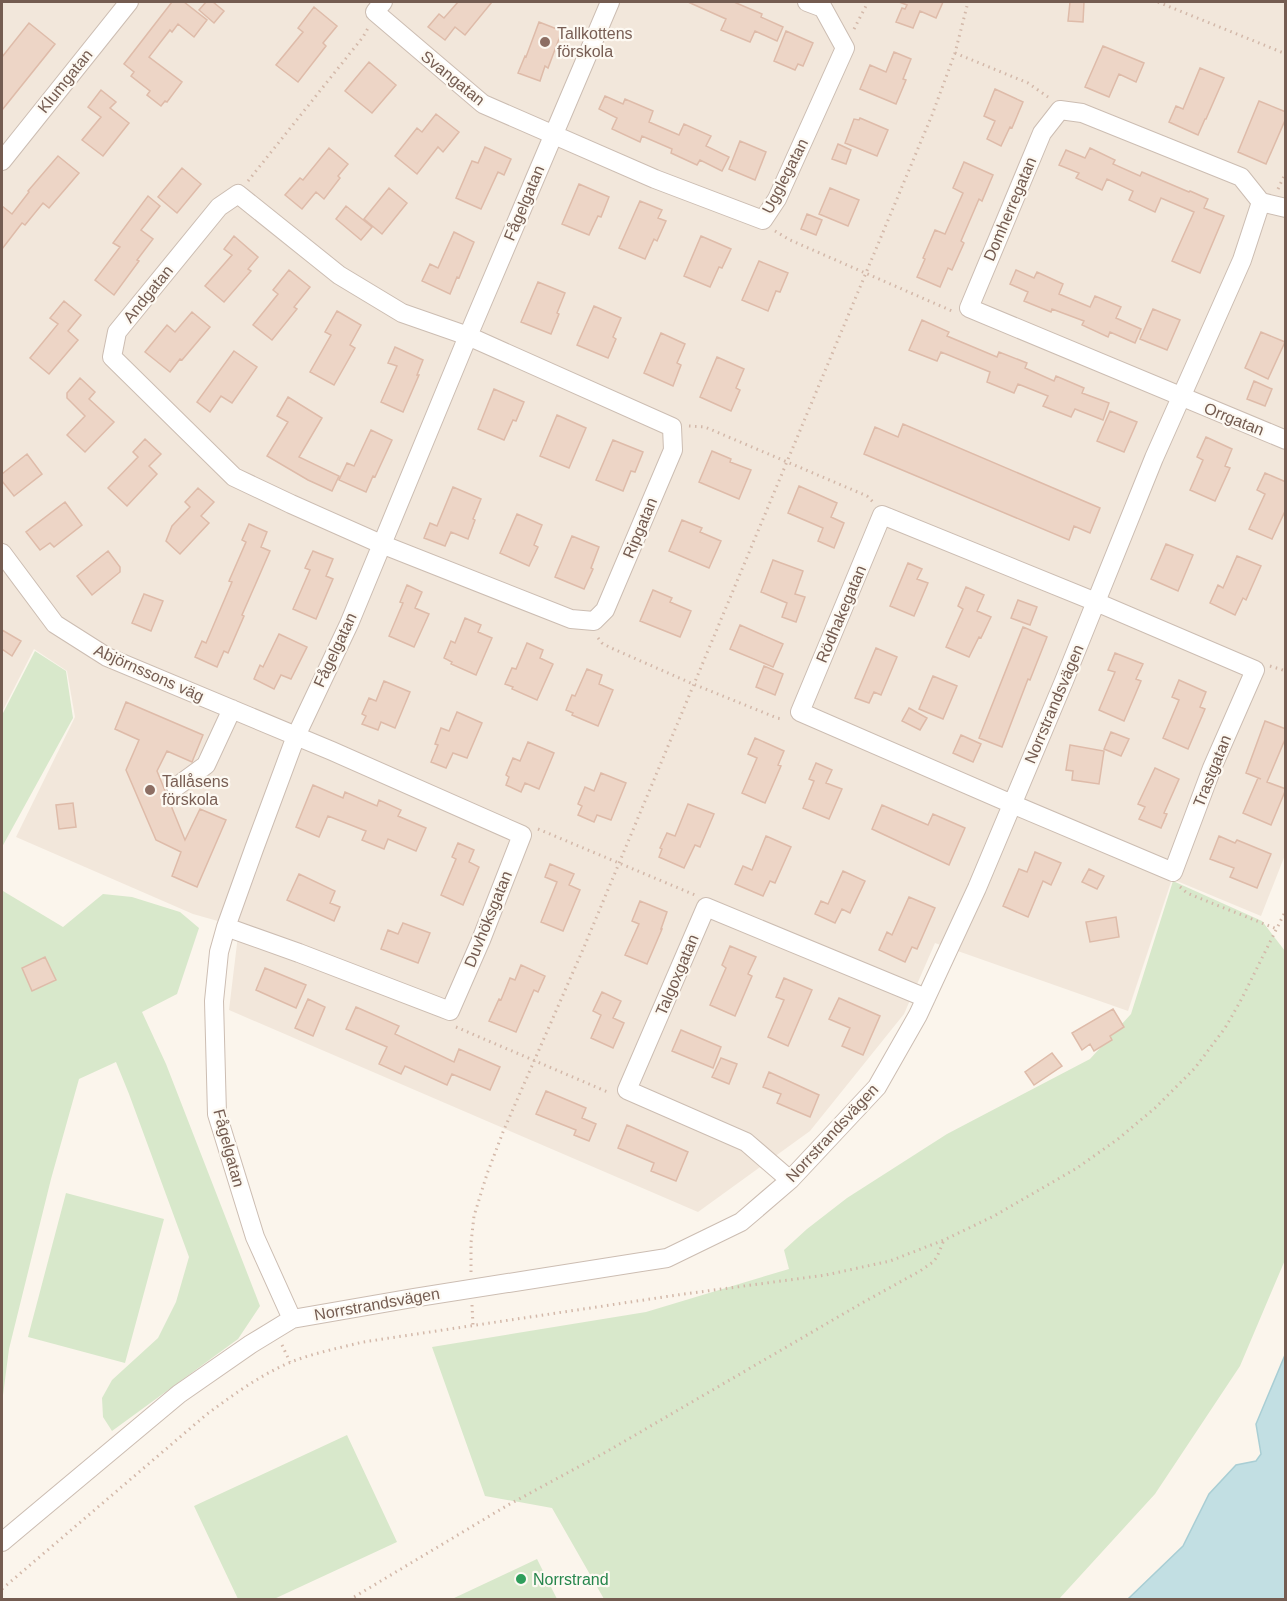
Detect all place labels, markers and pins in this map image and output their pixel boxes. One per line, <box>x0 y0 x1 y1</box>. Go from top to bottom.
place label: Tallkottens förskola <box>557 25 633 60</box>
marker: Tallkottens förskola <box>538 35 552 49</box>
place label: Tallåsens förskola <box>162 773 229 808</box>
marker: Tallåsens förskola <box>143 783 157 797</box>
place label: Norrstrand <box>533 1571 609 1588</box>
marker: Norrstrand <box>514 1572 528 1586</box>

